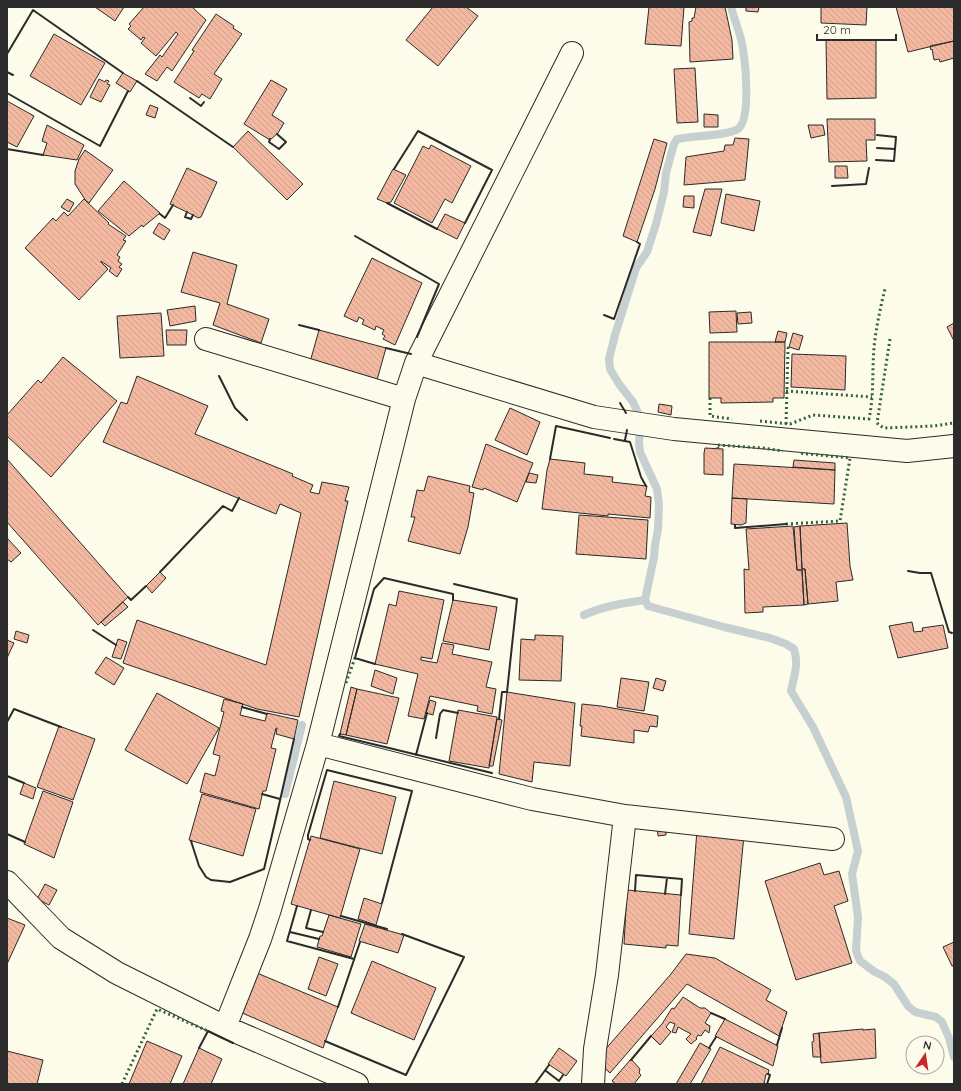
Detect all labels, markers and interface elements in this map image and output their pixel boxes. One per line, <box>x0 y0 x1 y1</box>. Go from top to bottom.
scale bar <box>817 16 896 42</box>
text: 20 m <box>823 22 851 37</box>
north arrow <box>905 1035 945 1075</box>
text: N <box>922 1038 933 1053</box>

